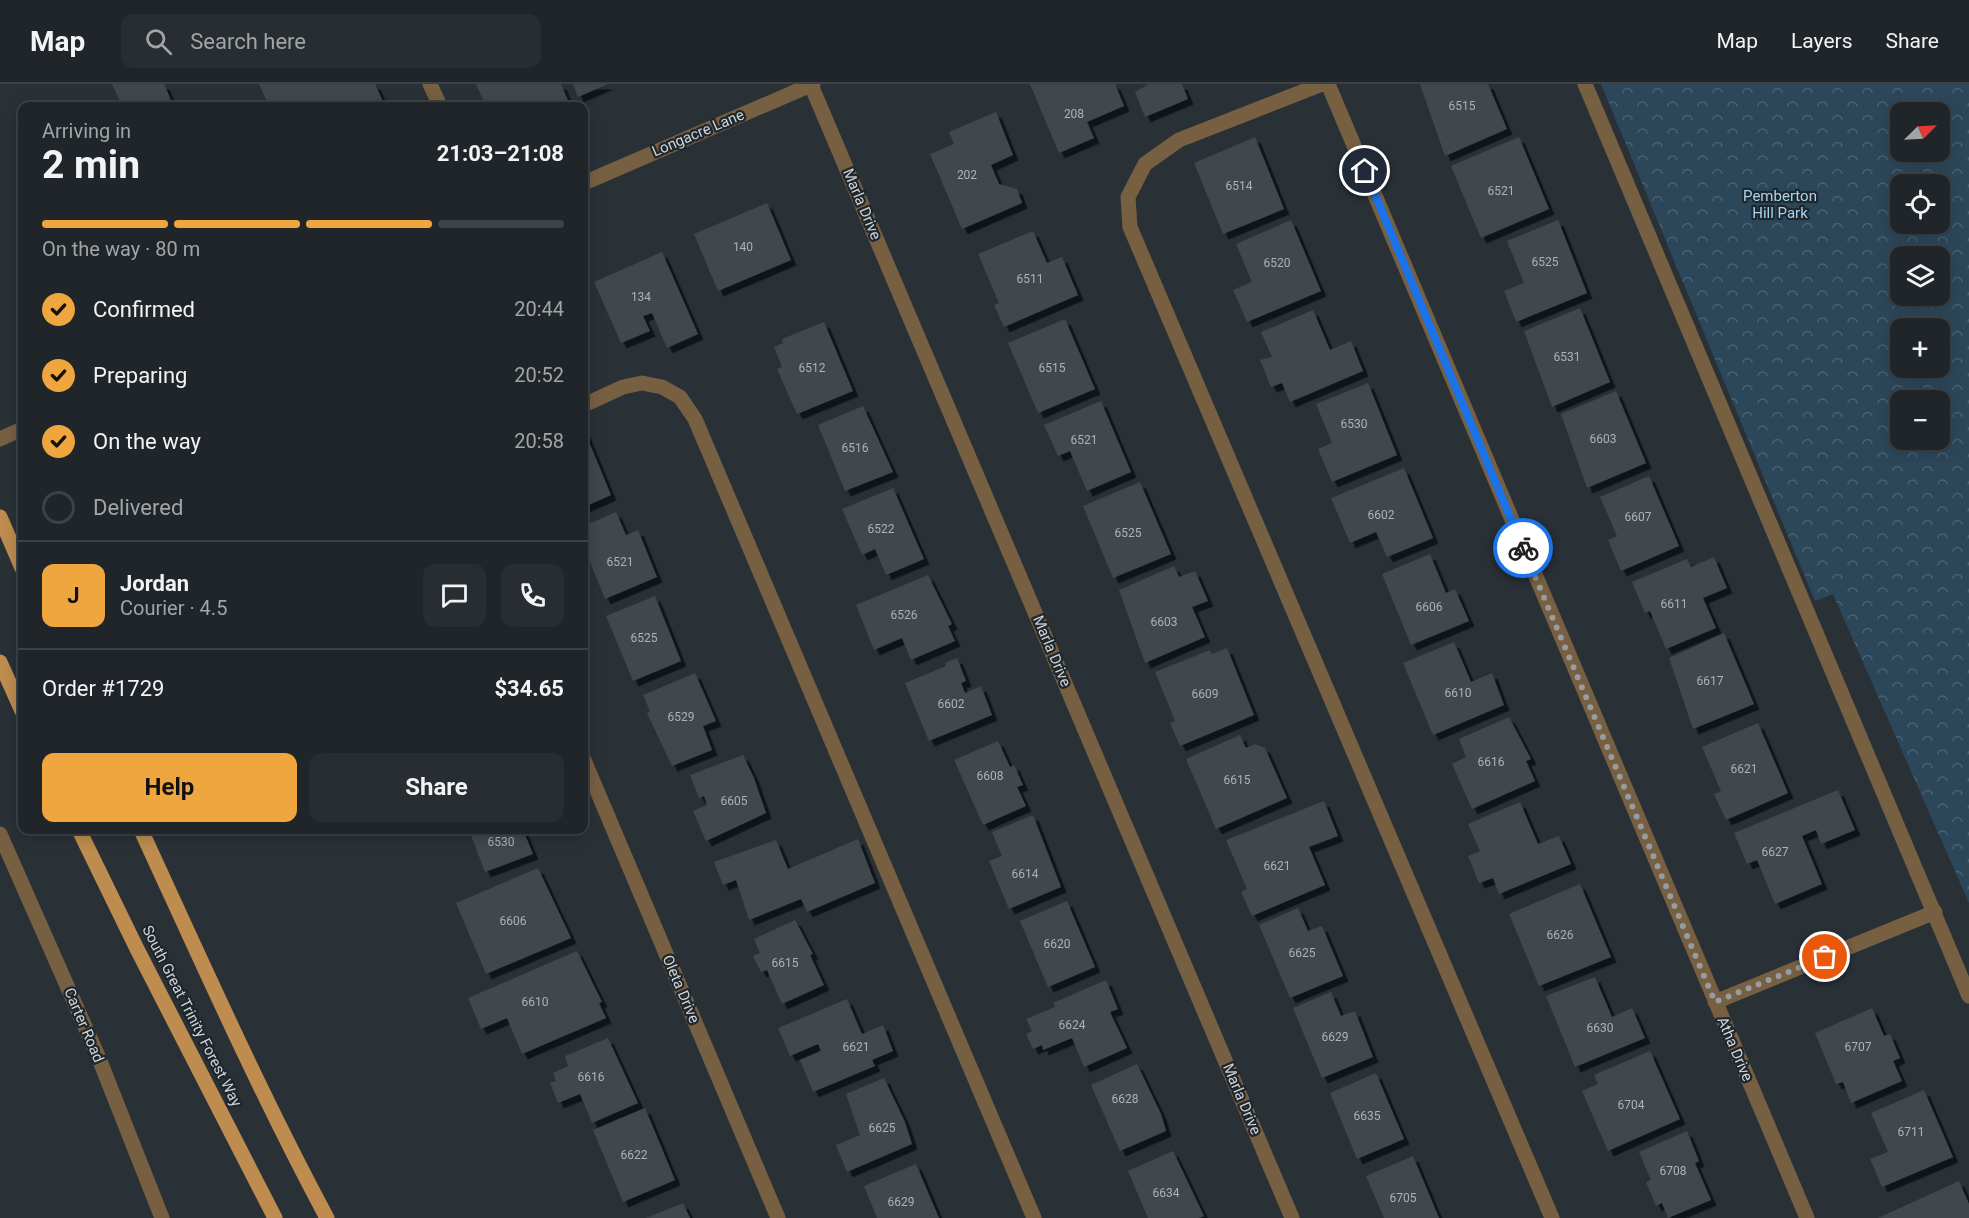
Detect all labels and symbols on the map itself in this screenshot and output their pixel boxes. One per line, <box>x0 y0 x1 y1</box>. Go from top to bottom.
house number: 6515 <box>1449 99 1476 113</box>
north arrow <box>1890 102 1950 162</box>
street label: Longacre Lane <box>649 105 747 161</box>
house number: 208 <box>1064 107 1084 121</box>
pin <box>1339 145 1390 196</box>
street label: Marla Drive <box>839 166 885 242</box>
house number: 202 <box>957 168 977 182</box>
house number: 6514 <box>1226 179 1253 193</box>
house number: 6521 <box>1488 184 1514 198</box>
park label: Pemberton Hill Park <box>1743 187 1817 222</box>
house number: 140 <box>733 240 753 254</box>
house number: 6525 <box>1532 255 1559 269</box>
house number: 6520 <box>1264 256 1291 270</box>
house number: 6511 <box>1017 272 1043 286</box>
house number: 134 <box>631 290 651 304</box>
house number: 6531 <box>1554 350 1580 364</box>
house number: 6512 <box>799 361 826 375</box>
house number: 6515 <box>1039 361 1066 375</box>
house number: 6530 <box>1341 417 1368 431</box>
house number: 6603 <box>1590 432 1616 446</box>
house number: 6521 <box>1071 433 1097 447</box>
house number: 6516 <box>842 441 869 455</box>
house number: 6602 <box>1368 508 1395 522</box>
house number: 6607 <box>1625 510 1652 524</box>
courier <box>1493 518 1553 578</box>
house number: 6522 <box>868 522 895 536</box>
house number: 6525 <box>1115 526 1142 540</box>
house number: 6521 <box>607 555 633 569</box>
house number: 6611 <box>1661 597 1687 611</box>
house number: 6606 <box>1416 600 1443 614</box>
house number: 6526 <box>891 608 918 622</box>
street label: Marla Drive <box>1029 613 1075 689</box>
house number: 6603 <box>1151 615 1177 629</box>
house number: 6525 <box>631 631 658 645</box>
house number: 6617 <box>1697 674 1724 688</box>
house number: 6610 <box>1445 686 1472 700</box>
house number: 6609 <box>1192 687 1218 701</box>
house number: 6602 <box>938 697 965 711</box>
house number: 6529 <box>668 710 694 724</box>
house number: 6616 <box>1478 755 1505 769</box>
house number: 6621 <box>1731 762 1757 776</box>
house number: 6608 <box>977 769 1004 783</box>
house number: 6615 <box>1224 773 1251 787</box>
house number: 6605 <box>721 794 748 808</box>
house number: 6530 <box>488 835 515 849</box>
house number: 6627 <box>1762 845 1789 859</box>
house number: 6621 <box>1264 859 1290 873</box>
house number: 6614 <box>1012 867 1039 881</box>
house number: 6606 <box>500 914 527 928</box>
street label: South Great Trinity Forest Way <box>138 922 246 1110</box>
house number: 6626 <box>1547 928 1574 942</box>
pin <box>1799 931 1850 982</box>
house number: 6620 <box>1044 937 1071 951</box>
house number: 6625 <box>1289 946 1316 960</box>
street label: Oleta Drive <box>659 952 703 1026</box>
house number: 6615 <box>772 956 799 970</box>
street label: Carter Road <box>60 985 108 1065</box>
house number: 6610 <box>522 995 549 1009</box>
street label: Atha Drive <box>1713 1014 1757 1084</box>
house number: 6624 <box>1059 1018 1086 1032</box>
house number: 6630 <box>1587 1021 1614 1035</box>
house number: 6629 <box>1322 1030 1348 1044</box>
house number: 6621 <box>843 1040 869 1054</box>
house number: 6707 <box>1845 1040 1872 1054</box>
street label: Marla Drive <box>1219 1061 1265 1137</box>
house number: 6616 <box>578 1070 605 1084</box>
house number: 6628 <box>1112 1092 1139 1106</box>
house number: 6704 <box>1618 1098 1645 1112</box>
house number: 6635 <box>1354 1109 1381 1123</box>
house number: 6625 <box>869 1121 896 1135</box>
house number: 6711 <box>1898 1125 1924 1139</box>
house number: 6622 <box>621 1148 648 1162</box>
house number: 6708 <box>1660 1164 1687 1178</box>
house number: 6634 <box>1153 1186 1180 1200</box>
house number: 6705 <box>1390 1191 1417 1205</box>
house number: 6629 <box>888 1195 914 1209</box>

